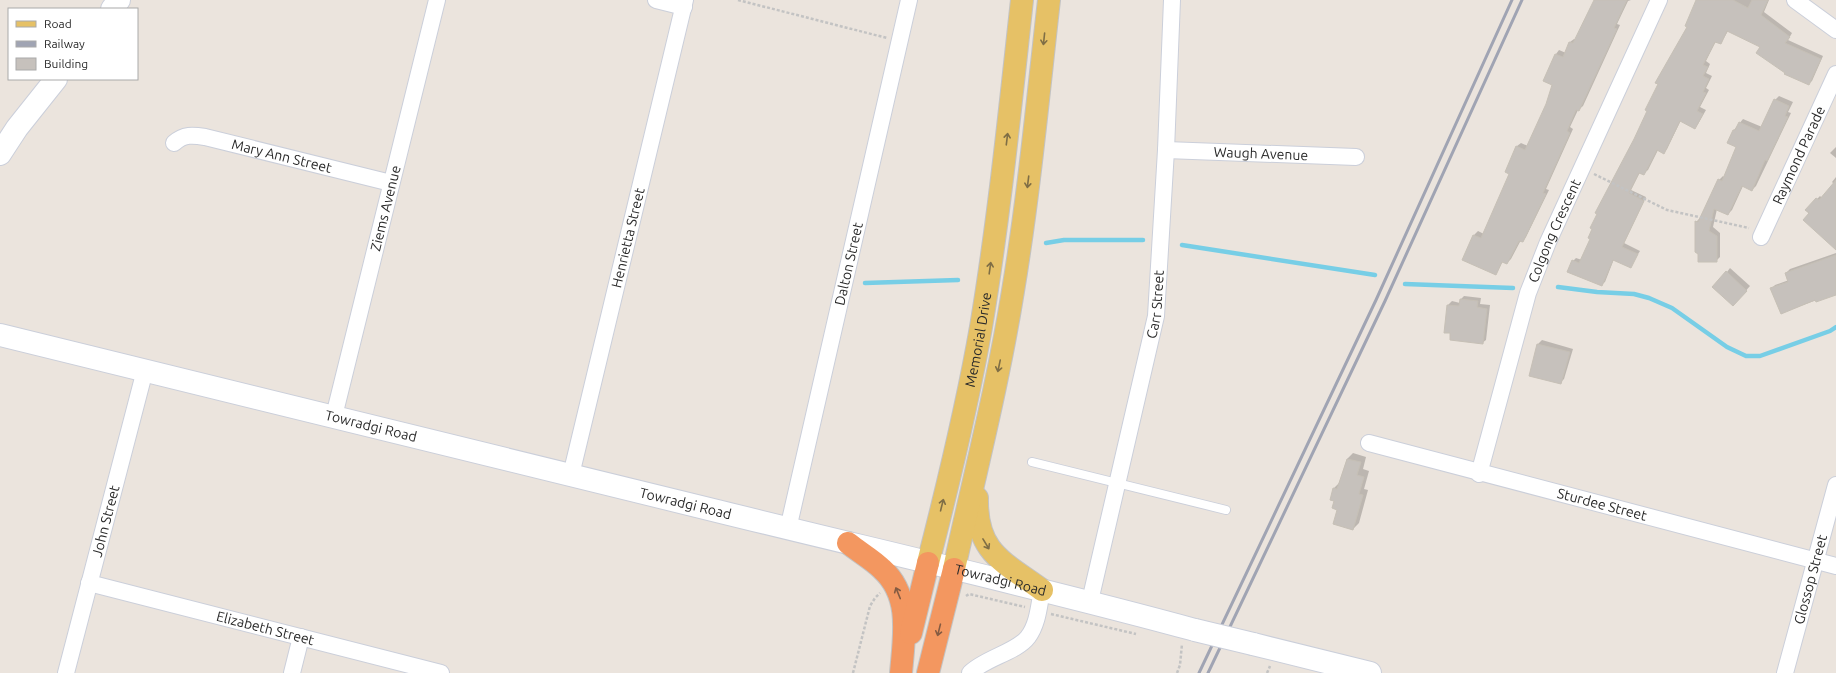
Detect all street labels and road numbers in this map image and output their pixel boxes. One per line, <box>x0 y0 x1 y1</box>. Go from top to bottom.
street label: Raymond Parade <box>1769 104 1828 207</box>
street label: Mary Ann Street <box>230 136 334 176</box>
street label: Waugh Avenue <box>1213 144 1308 163</box>
street label: Ziems Avenue <box>367 164 404 253</box>
street label: Colgong Crescent <box>1525 176 1584 285</box>
street label: Henrietta Street <box>608 186 648 289</box>
street label: Dalton Street <box>831 220 866 307</box>
street label: Carr Street <box>1143 269 1167 340</box>
street label: Memorial Drive <box>962 291 994 389</box>
street label: Towradgi Road <box>324 407 418 445</box>
street label: John Street <box>89 483 123 559</box>
street label: Towradgi Road <box>638 484 733 522</box>
street label: Sturdee Street <box>1555 485 1649 524</box>
street label: Glossop Street <box>1791 532 1830 626</box>
street label: Towradgi Road <box>953 561 1048 599</box>
street label: Elizabeth Street <box>215 608 316 648</box>

